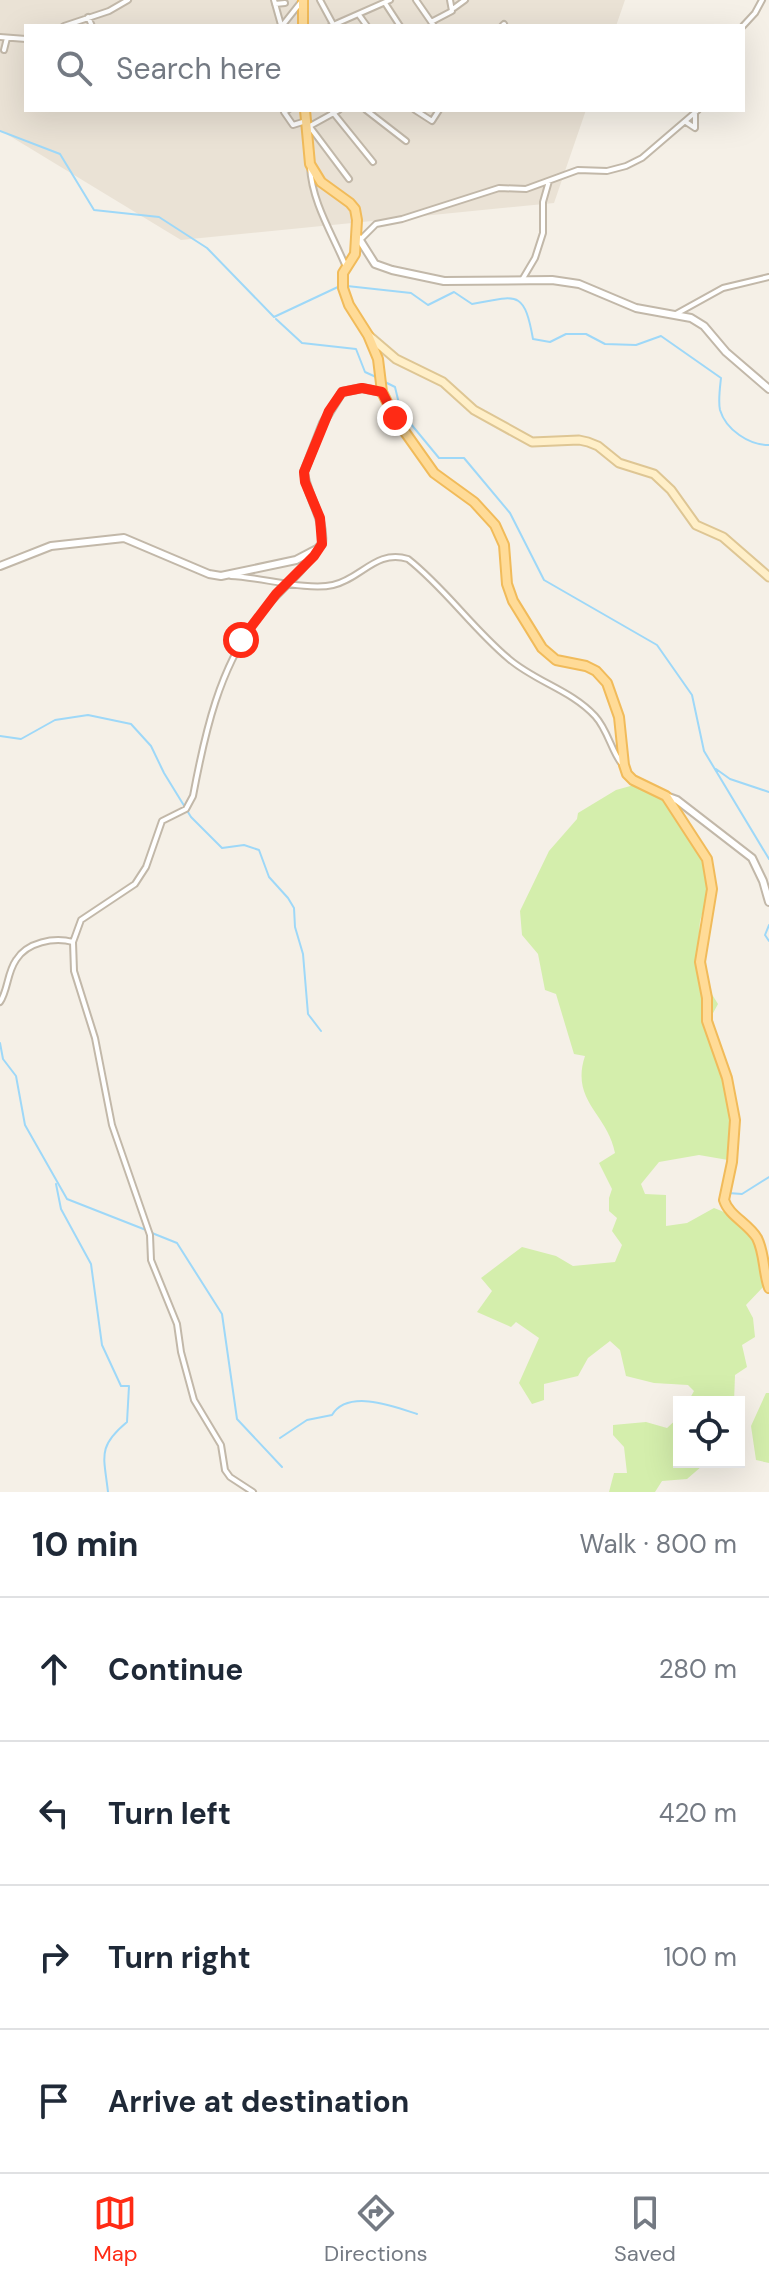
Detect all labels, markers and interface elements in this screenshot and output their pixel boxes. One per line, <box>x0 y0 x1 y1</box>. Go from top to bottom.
search box <box>24 24 745 112</box>
icon: search <box>52 46 96 90</box>
text: Search here <box>116 49 282 88</box>
route end <box>377 400 413 436</box>
route start <box>223 622 259 658</box>
map controls <box>673 1396 745 1468</box>
button: locate <box>673 1396 745 1468</box>
text: 10 min <box>32 1522 139 1567</box>
text: Walk · 800 m <box>580 1527 737 1561</box>
icon: ahead <box>32 1647 76 1691</box>
text: Continue <box>108 1650 243 1689</box>
text: 280 m <box>659 1652 737 1686</box>
icon: left <box>32 1791 76 1835</box>
text: Turn left <box>108 1794 231 1833</box>
text: 420 m <box>659 1796 737 1830</box>
icon: right <box>32 1935 76 1979</box>
text: Turn right <box>108 1938 251 1977</box>
text: 100 m <box>663 1940 737 1974</box>
icon: arrive <box>32 2079 76 2123</box>
text: Arrive at destination <box>108 2082 409 2121</box>
tab: Map <box>93 2191 138 2268</box>
tab: Directions <box>324 2191 428 2268</box>
tab: Saved <box>614 2191 676 2268</box>

